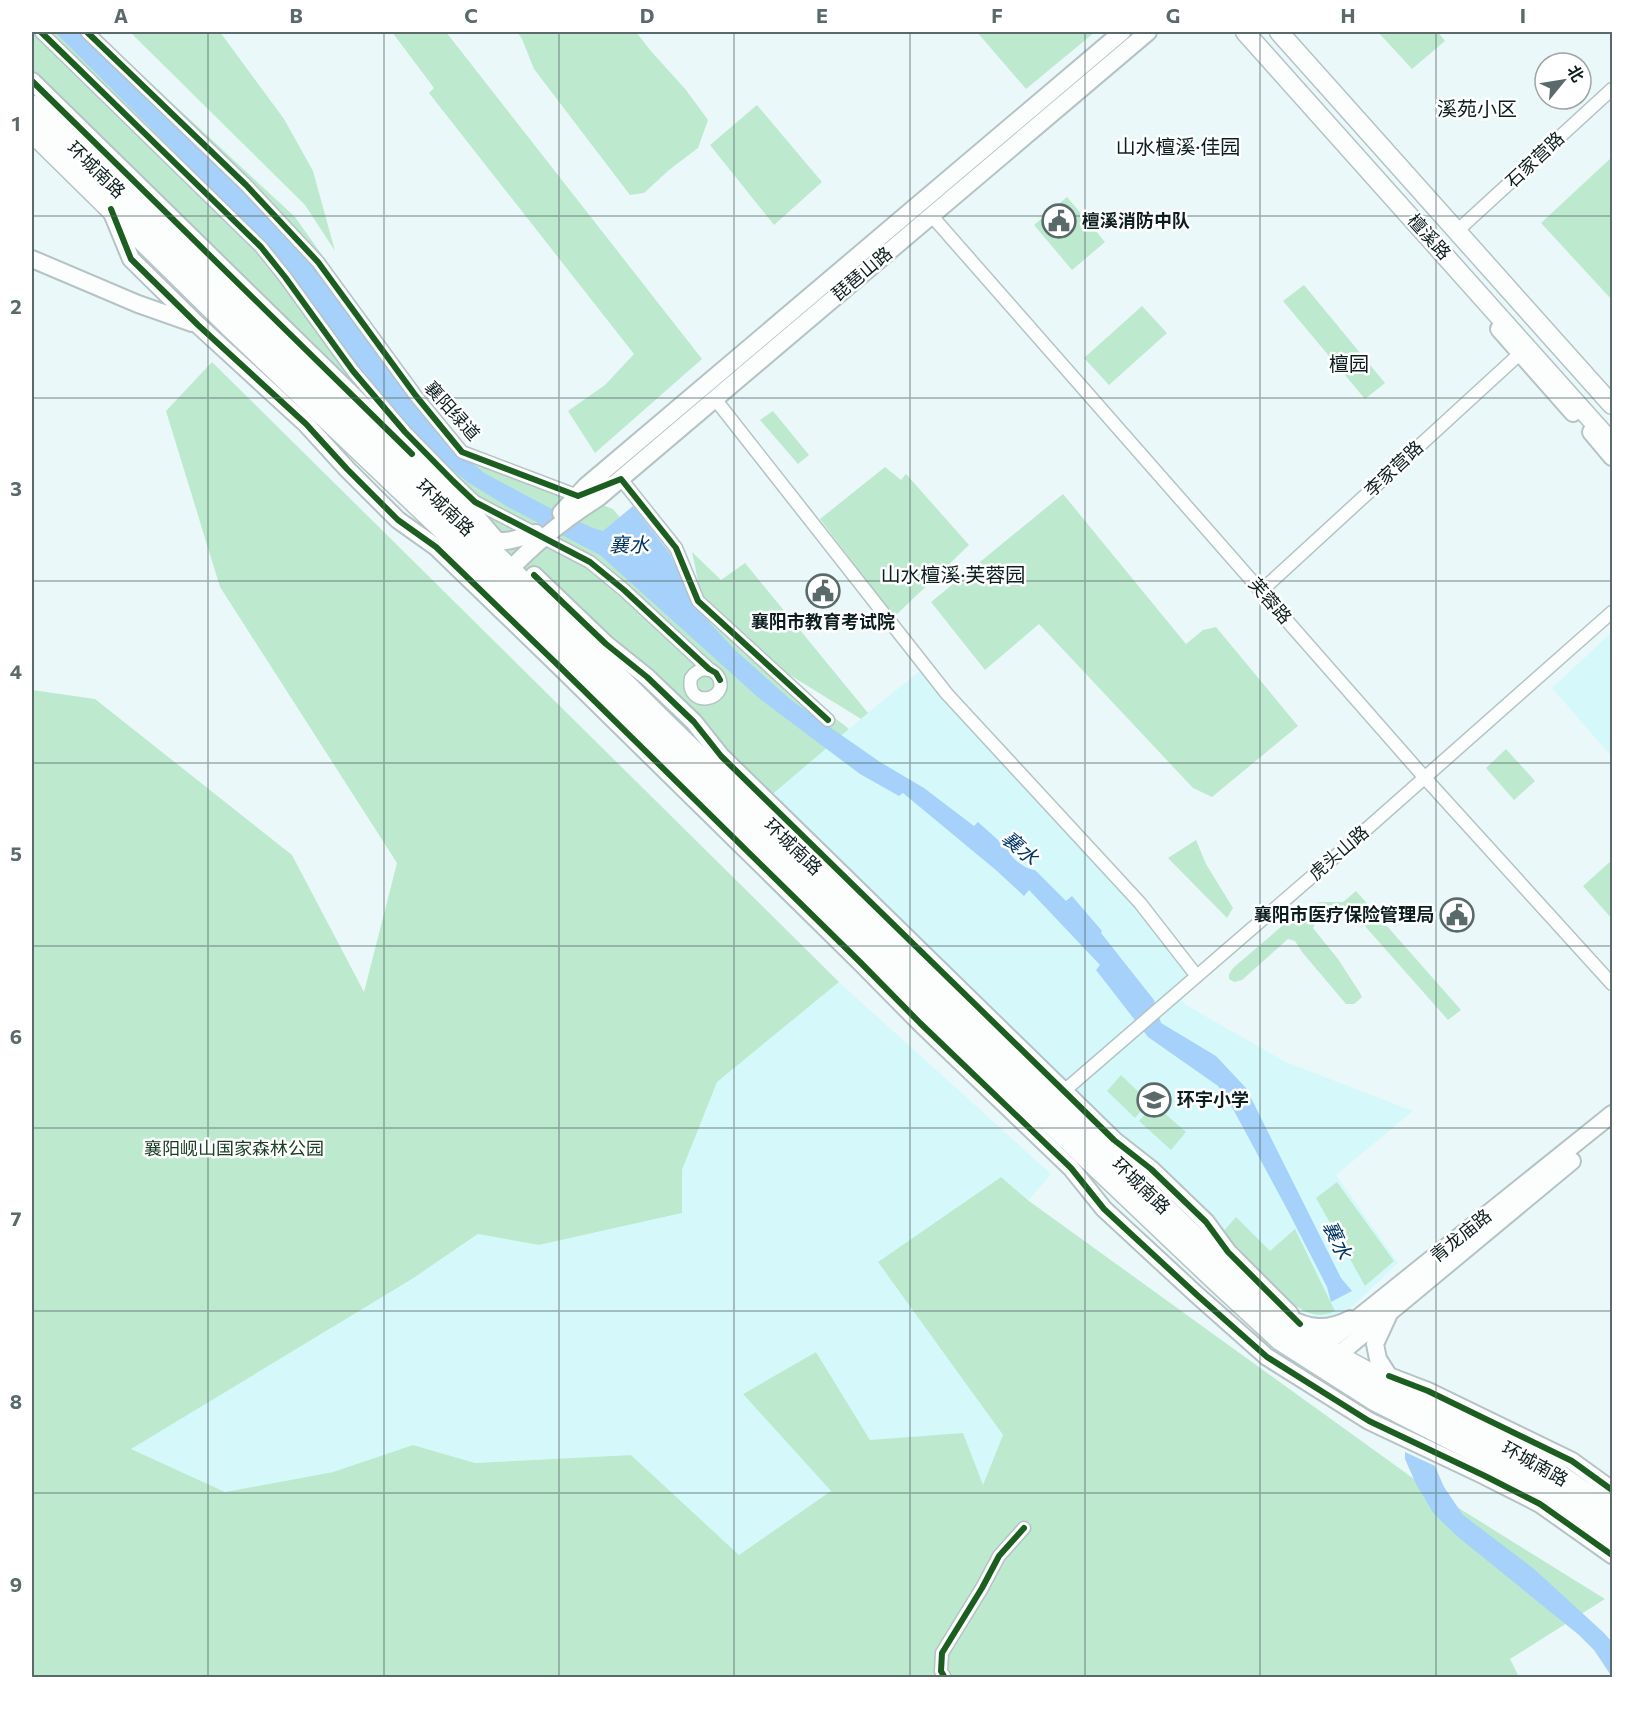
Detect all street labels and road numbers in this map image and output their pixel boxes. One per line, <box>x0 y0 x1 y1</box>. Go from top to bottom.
street label: 石家营路 <box>1500 127 1568 192</box>
street label: 环城南路 <box>63 136 130 202</box>
street label: 檀溪路 <box>1404 209 1456 264</box>
street label: 琵琶山路 <box>827 242 896 305</box>
street label: 襄阳绿道 <box>420 376 485 444</box>
street label: 李家营路 <box>1359 436 1427 501</box>
street label: 环城南路 <box>412 474 479 540</box>
street label: 芙蓉路 <box>1245 573 1297 628</box>
street label: 环城南路 <box>760 813 827 879</box>
street label: 虎头山路 <box>1304 820 1373 884</box>
street label: 环城南路 <box>1108 1152 1175 1218</box>
street label: 青龙庙路 <box>1425 1204 1495 1266</box>
street label: 环城南路 <box>1499 1436 1572 1490</box>

